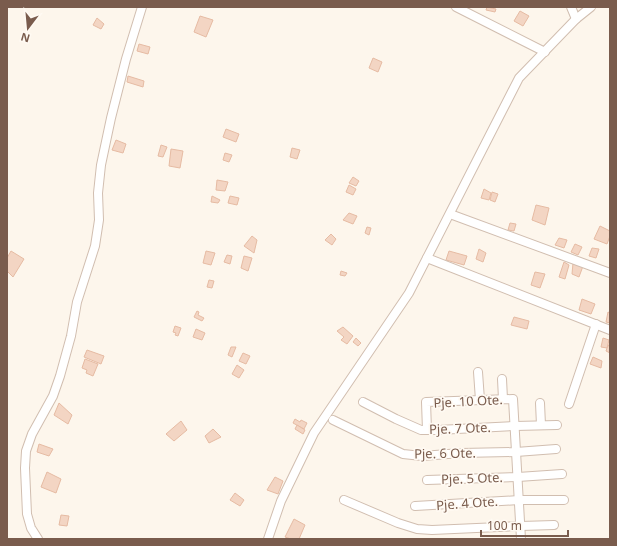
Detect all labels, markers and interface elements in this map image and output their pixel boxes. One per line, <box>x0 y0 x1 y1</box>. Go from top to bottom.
north arrow <box>8 8 48 48</box>
text: N <box>19 30 31 47</box>
street label: Pje. 10 Ote. <box>433 390 503 412</box>
street label: Pje. 7 Ote. <box>429 418 491 438</box>
street label: Pje. 6 Ote. <box>414 443 476 463</box>
street label: Pje. 5 Ote. <box>441 468 503 488</box>
street label: Pje. 4 Ote. <box>435 492 499 514</box>
scale bar <box>481 512 568 538</box>
text: 100 m <box>487 517 522 534</box>

